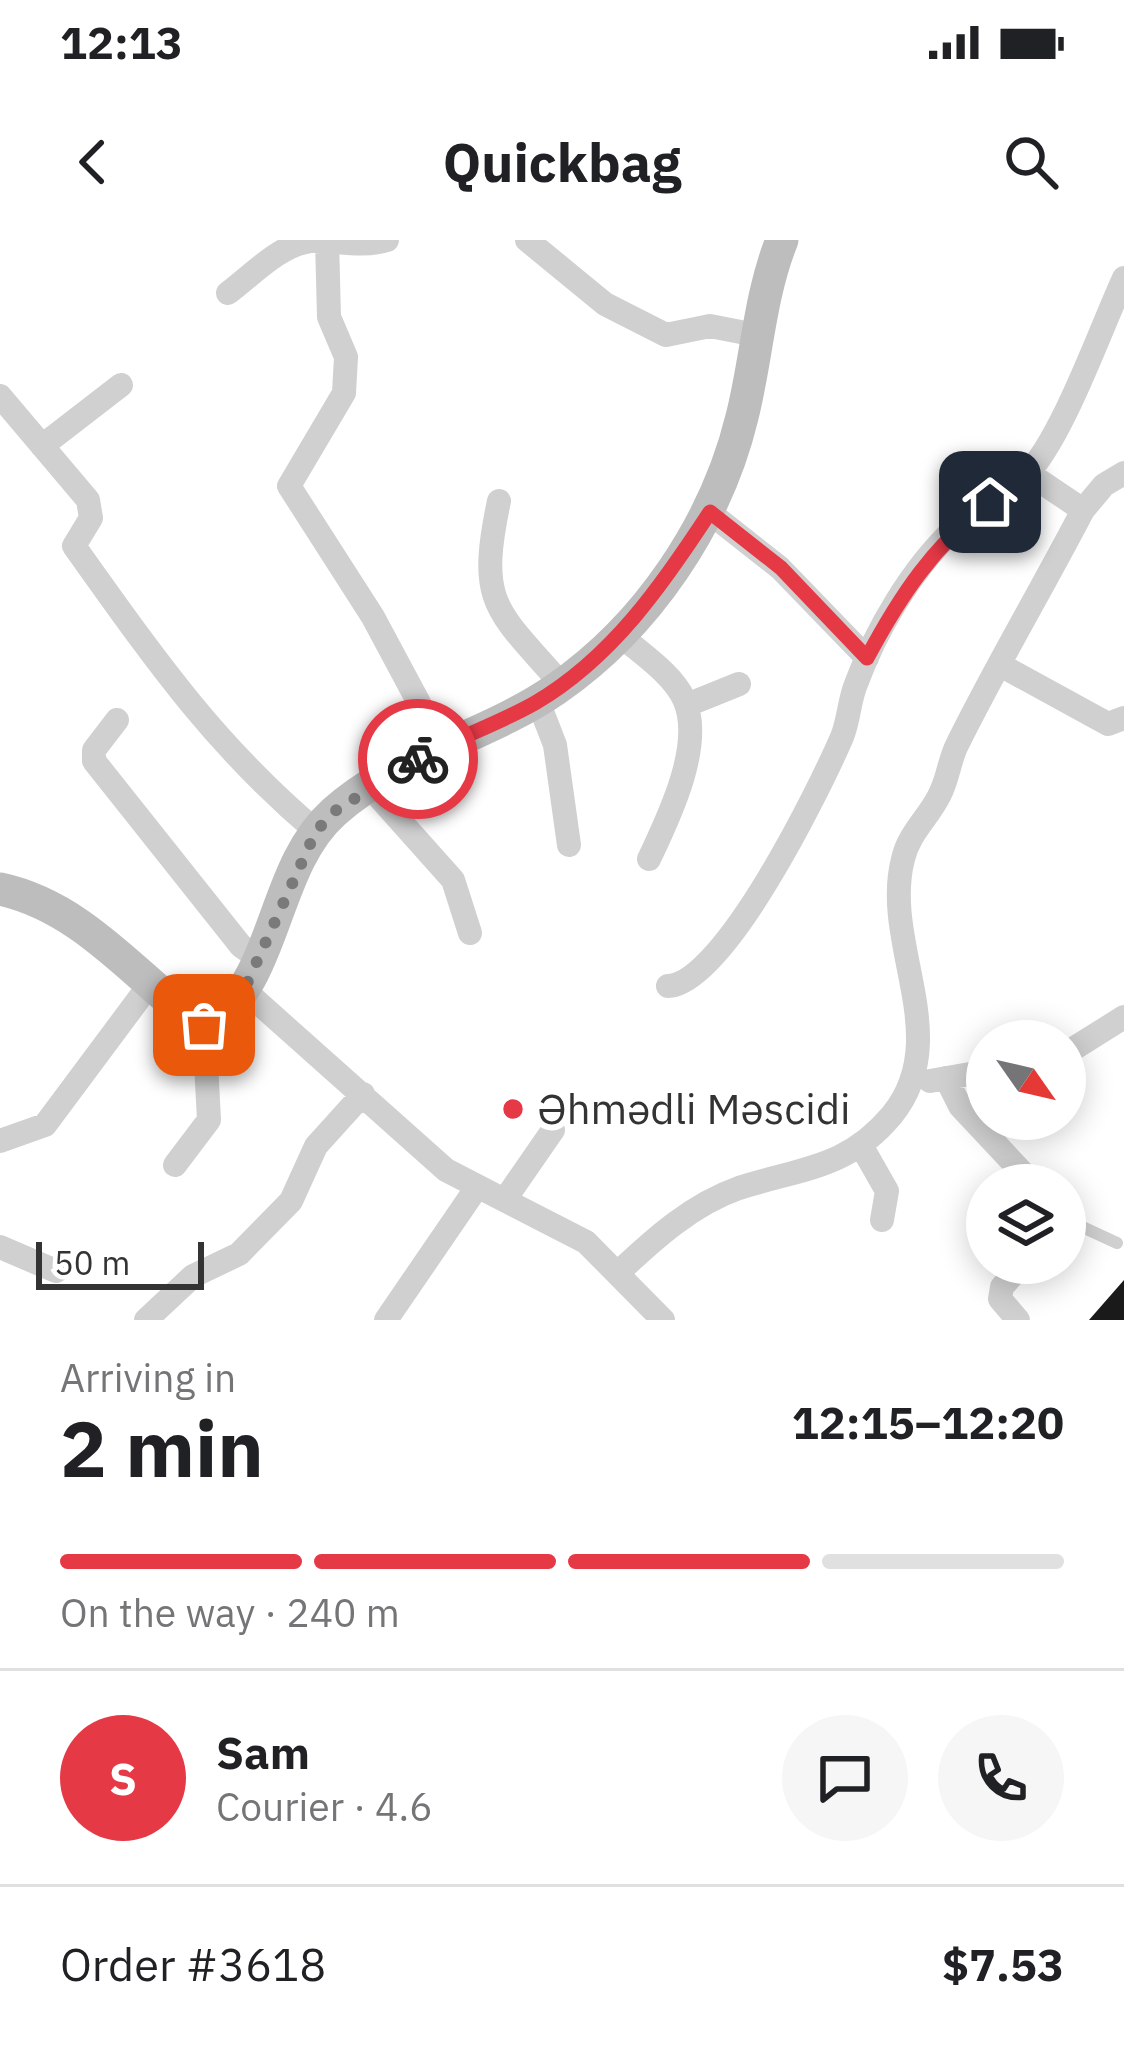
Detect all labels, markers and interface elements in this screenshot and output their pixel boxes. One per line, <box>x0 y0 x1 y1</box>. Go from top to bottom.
text: 12:13 <box>60 13 183 71</box>
text: Quickbag <box>443 127 681 197</box>
icon: back <box>60 129 126 195</box>
icon: search <box>998 129 1064 195</box>
pin <box>939 451 1041 553</box>
icon: home <box>957 469 1023 535</box>
courier <box>358 699 478 819</box>
icon: bike <box>385 726 451 792</box>
pin <box>153 974 255 1076</box>
icon: bag <box>171 992 237 1058</box>
north arrow <box>966 1020 1086 1140</box>
map controls <box>966 1020 1086 1284</box>
place label: Әhmәdli Mәscidi <box>537 1081 851 1136</box>
marker: Әhmәdli Mәscidi <box>500 1096 526 1122</box>
button: layers <box>966 1164 1086 1284</box>
scale bar <box>36 1236 204 1289</box>
text: 50 m <box>54 1241 130 1284</box>
text: Arriving in <box>60 1352 236 1403</box>
text: 12:15–12:20 <box>792 1393 1064 1451</box>
text: 2 min <box>60 1397 264 1498</box>
text: On the way · 240 m <box>60 1587 400 1638</box>
button: chat <box>782 1715 908 1841</box>
button: phone <box>938 1715 1064 1841</box>
text: Sam <box>216 1723 310 1781</box>
text: S <box>109 1749 137 1807</box>
text: Courier · 4.6 <box>216 1781 433 1832</box>
text: Order #3618 <box>60 1935 326 1993</box>
text: $7.53 <box>942 1935 1064 1993</box>

